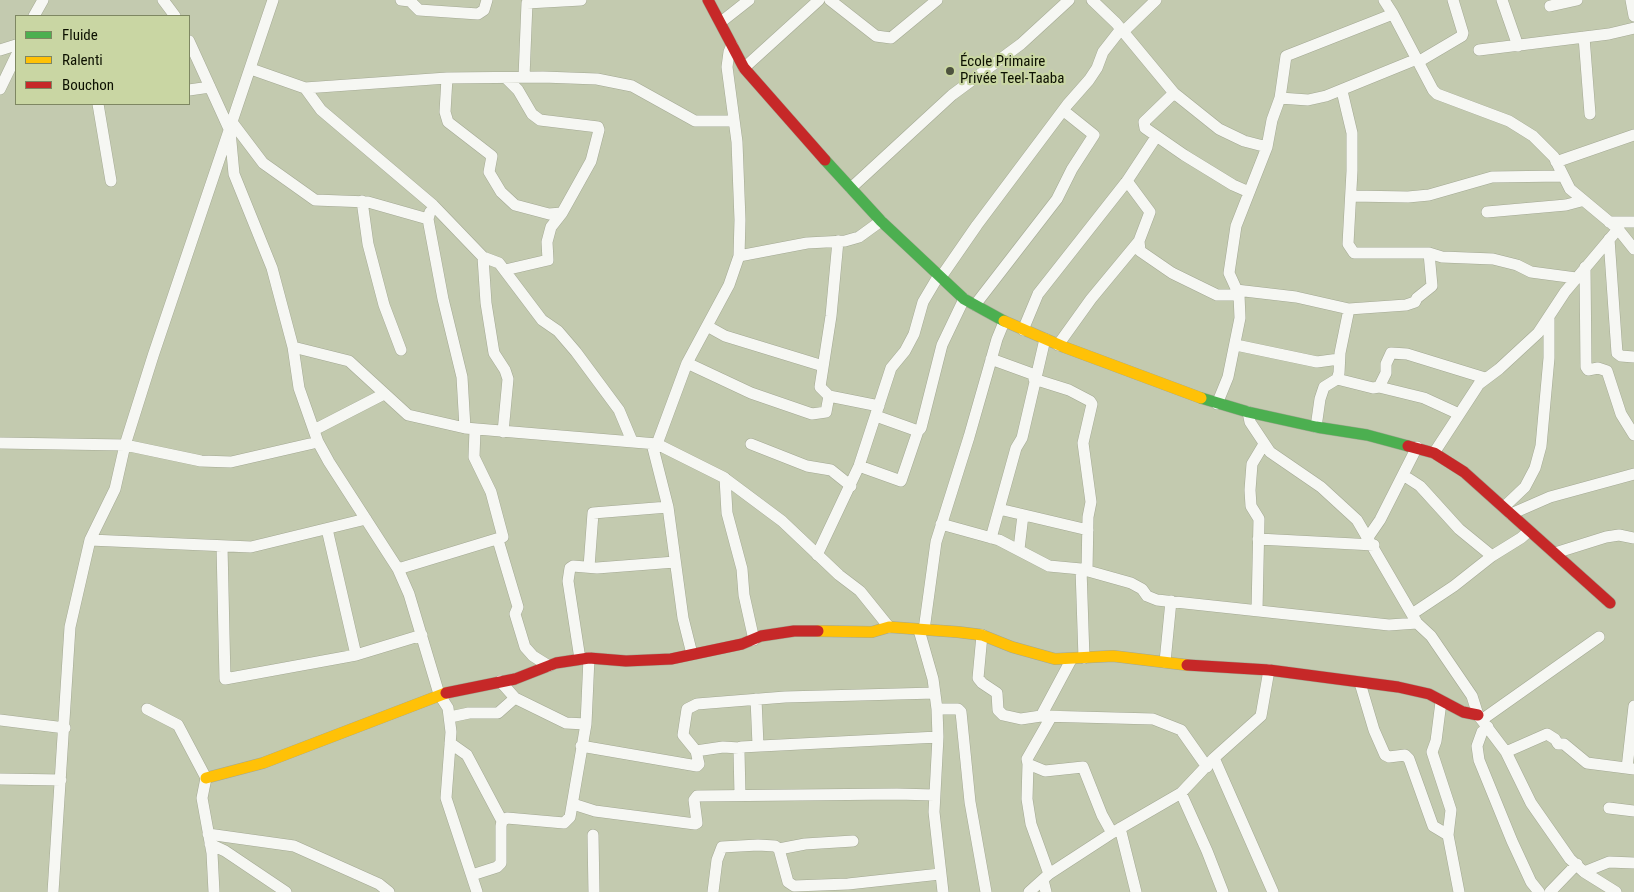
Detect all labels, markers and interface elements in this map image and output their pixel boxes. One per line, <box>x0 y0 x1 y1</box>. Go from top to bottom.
legend <box>15 15 190 105</box>
text: Fluide <box>62 26 98 44</box>
text: Ralenti <box>62 51 103 69</box>
place label: École Primaire Privée Teel-Taaba <box>960 53 1064 88</box>
marker: École Primaire Privée Teel-Taaba <box>944 65 956 77</box>
text: Bouchon <box>62 76 114 94</box>

